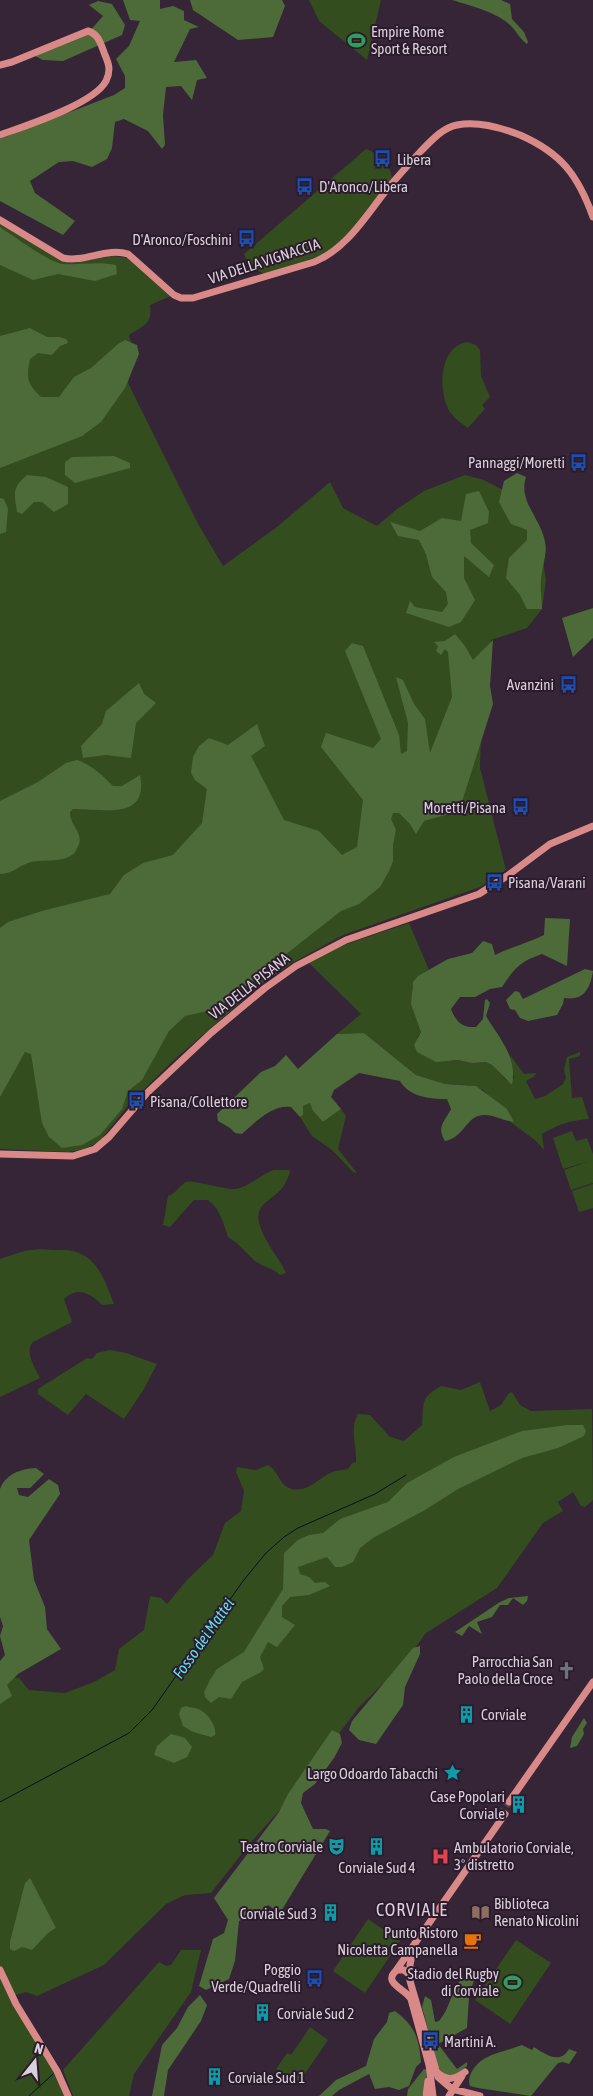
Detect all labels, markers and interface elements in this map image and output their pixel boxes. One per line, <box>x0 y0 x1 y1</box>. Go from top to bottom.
place label: Empire Rome Sport & Resort <box>371 23 447 57</box>
sports icon: Empire Rome Sport & Resort <box>347 30 367 50</box>
bus stop icon: Libera <box>373 149 393 169</box>
place label: Libera <box>397 151 431 168</box>
bus stop icon: D'Aronco/Libera <box>295 176 315 196</box>
place label: D'Aronco/Libera <box>319 178 408 195</box>
bus stop icon: D'Aronco/Foschini <box>236 229 256 249</box>
place label: D'Aronco/Foschini <box>132 231 232 248</box>
street label: VIA DELLA VIGNACCIA <box>206 235 322 287</box>
bus stop icon: Pannaggi/Moretti <box>569 452 589 472</box>
place label: Pannaggi/Moretti <box>468 454 565 471</box>
bus stop icon: Avanzini <box>558 674 578 694</box>
place label: Avanzini <box>507 676 554 693</box>
bus stop icon: Moretti/Pisana <box>510 797 530 817</box>
place label: Moretti/Pisana <box>423 799 506 816</box>
bus stop icon: Pisana/Varani <box>484 872 504 892</box>
place label: Pisana/Varani <box>508 874 586 891</box>
street label: VIA DELLA PISANA <box>205 949 293 1023</box>
bus stop icon: Pisana/Collettore <box>126 1091 146 1111</box>
place label: Pisana/Collettore <box>150 1093 247 1110</box>
water label: Fosso dei Mattei <box>169 1594 237 1681</box>
place label: Parrocchia San Paolo della Croce <box>458 1653 553 1687</box>
church icon: Parrocchia San Paolo della Croce <box>557 1660 577 1680</box>
building icon: Corviale <box>457 1704 477 1724</box>
place label: Corviale <box>481 1706 527 1723</box>
place icon: Largo Odoardo Tabacchi <box>442 1763 462 1783</box>
place label: Largo Odoardo Tabacchi <box>307 1765 438 1782</box>
place label: Case Popolari Corviale <box>430 1788 505 1822</box>
building icon: Case Popolari Corviale <box>509 1795 529 1815</box>
theatre icon: Teatro Corviale <box>327 1836 347 1856</box>
building icon: Corviale Sud 4 <box>367 1836 387 1856</box>
place label: Teatro Corviale <box>240 1838 323 1855</box>
place label: Ambulatorio Corviale, 3° distretto <box>454 1839 574 1873</box>
hospital icon: Ambulatorio Corviale, 3° distretto <box>430 1846 450 1866</box>
place label: Corviale Sud 4 <box>338 1859 416 1876</box>
place label: Biblioteca Renato Nicolini <box>494 1895 579 1929</box>
district label: CORVIALE <box>376 1899 448 1920</box>
library icon: Biblioteca Renato Nicolini <box>470 1902 490 1922</box>
building icon: Corviale Sud 3 <box>321 1903 341 1923</box>
place label: Corviale Sud 3 <box>240 1905 317 1922</box>
place label: Punto Ristoro Nicoletta Campanella <box>337 1924 458 1958</box>
cafe icon: Punto Ristoro Nicoletta Campanella <box>462 1931 482 1951</box>
place label: Poggio Verde/Quadrelli <box>211 1961 301 1995</box>
place label: Stadio del Rugby di Corviale <box>407 1965 499 1999</box>
bus stop icon: Poggio Verde/Quadrelli <box>305 1968 325 1988</box>
sports icon: Stadio del Rugby di Corviale <box>503 1972 523 1992</box>
building icon: Corviale Sud 2 <box>253 2003 273 2023</box>
place label: Corviale Sud 2 <box>277 2005 354 2022</box>
bus stop icon: Martini A. <box>420 2031 440 2051</box>
place label: Martini A. <box>444 2033 496 2050</box>
north arrow <box>10 2036 60 2086</box>
text: N <box>33 2040 45 2057</box>
building icon: Corviale Sud 1 <box>204 2067 224 2087</box>
place label: Corviale Sud 1 <box>228 2069 305 2086</box>

